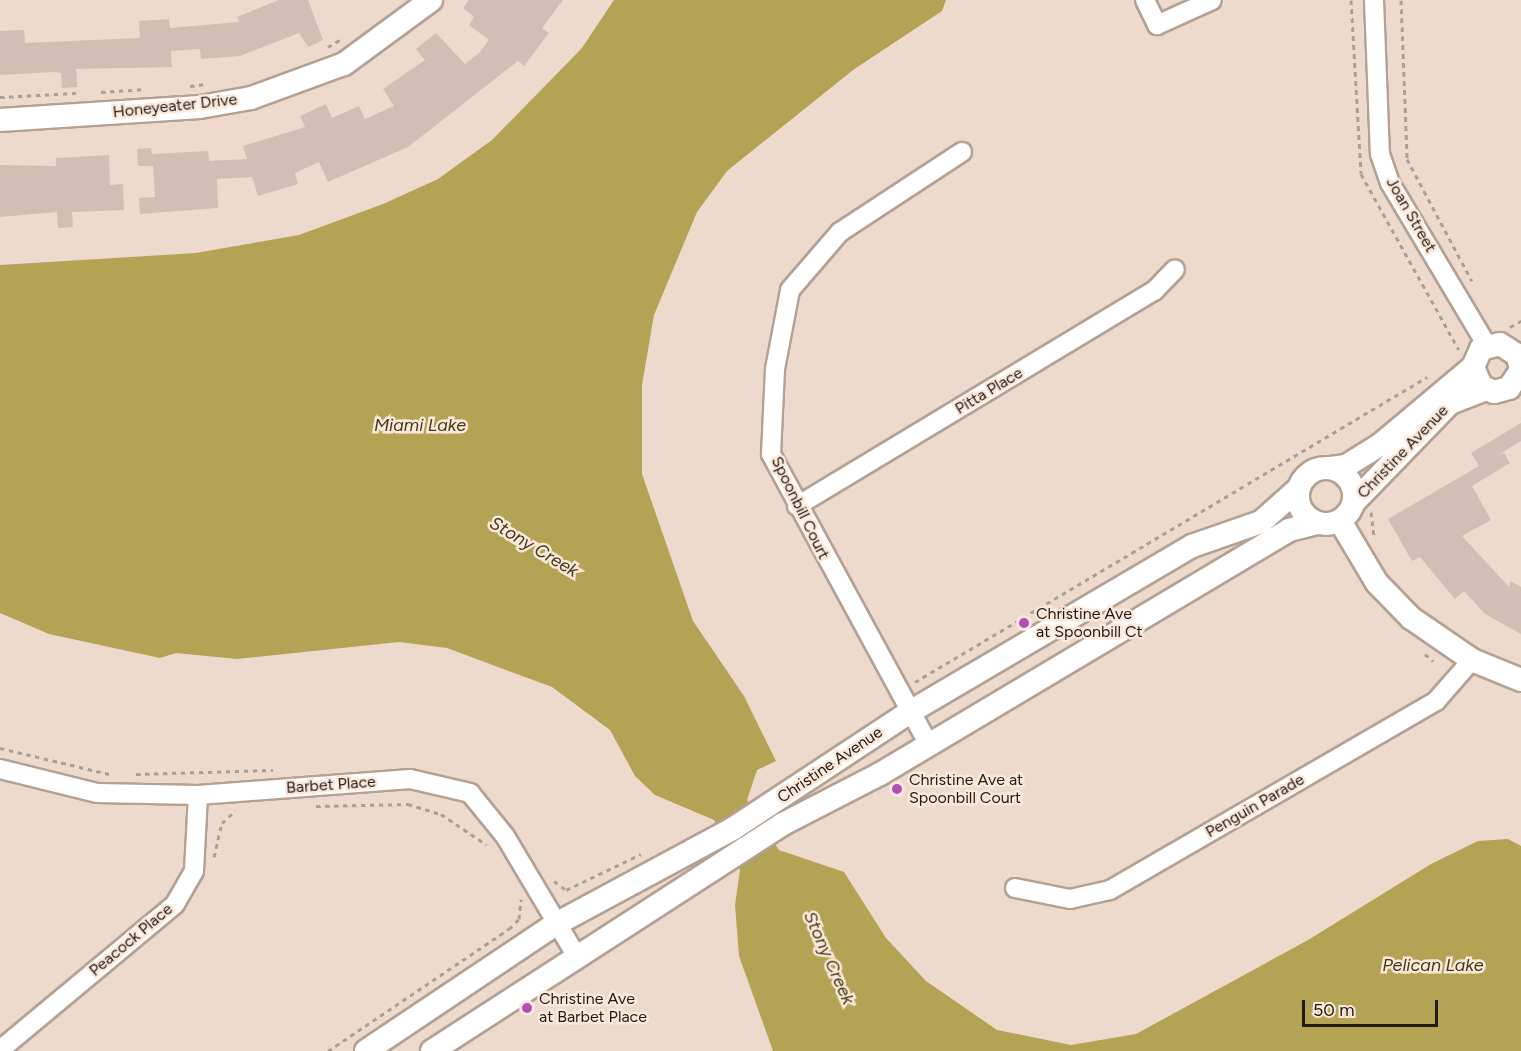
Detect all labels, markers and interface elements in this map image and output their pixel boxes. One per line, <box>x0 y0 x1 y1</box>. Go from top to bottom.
street label: Honeyeater Drive <box>112 90 238 122</box>
street label: Joan Street <box>1382 174 1440 256</box>
street label: Pitta Place <box>952 363 1026 419</box>
street label: Christine Avenue <box>1354 401 1452 503</box>
water label: Miami Lake <box>374 414 466 436</box>
street label: Spoonbill Court <box>767 453 833 563</box>
water label: Stony Creek <box>486 512 582 582</box>
place label: Christine Ave at Spoonbill Ct <box>1036 604 1143 642</box>
marker: Christine Ave at Spoonbill Ct <box>1017 616 1031 630</box>
street label: Christine Avenue <box>774 723 886 807</box>
place label: Christine Ave at Spoonbill Court <box>909 770 1023 808</box>
street label: Penguin Parade <box>1202 770 1308 842</box>
street label: Barbet Place <box>286 772 376 798</box>
marker: Christine Ave at Spoonbill Court <box>890 782 904 796</box>
street label: Peacock Place <box>86 900 176 980</box>
water label: Stony Creek <box>799 908 859 1008</box>
water label: Pelican Lake <box>1382 954 1484 976</box>
scale bar <box>1305 988 1442 1026</box>
place label: Christine Ave at Barbet Place <box>539 989 647 1027</box>
text: 50 m <box>1313 999 1355 1021</box>
marker: Christine Ave at Barbet Place <box>520 1001 534 1015</box>

